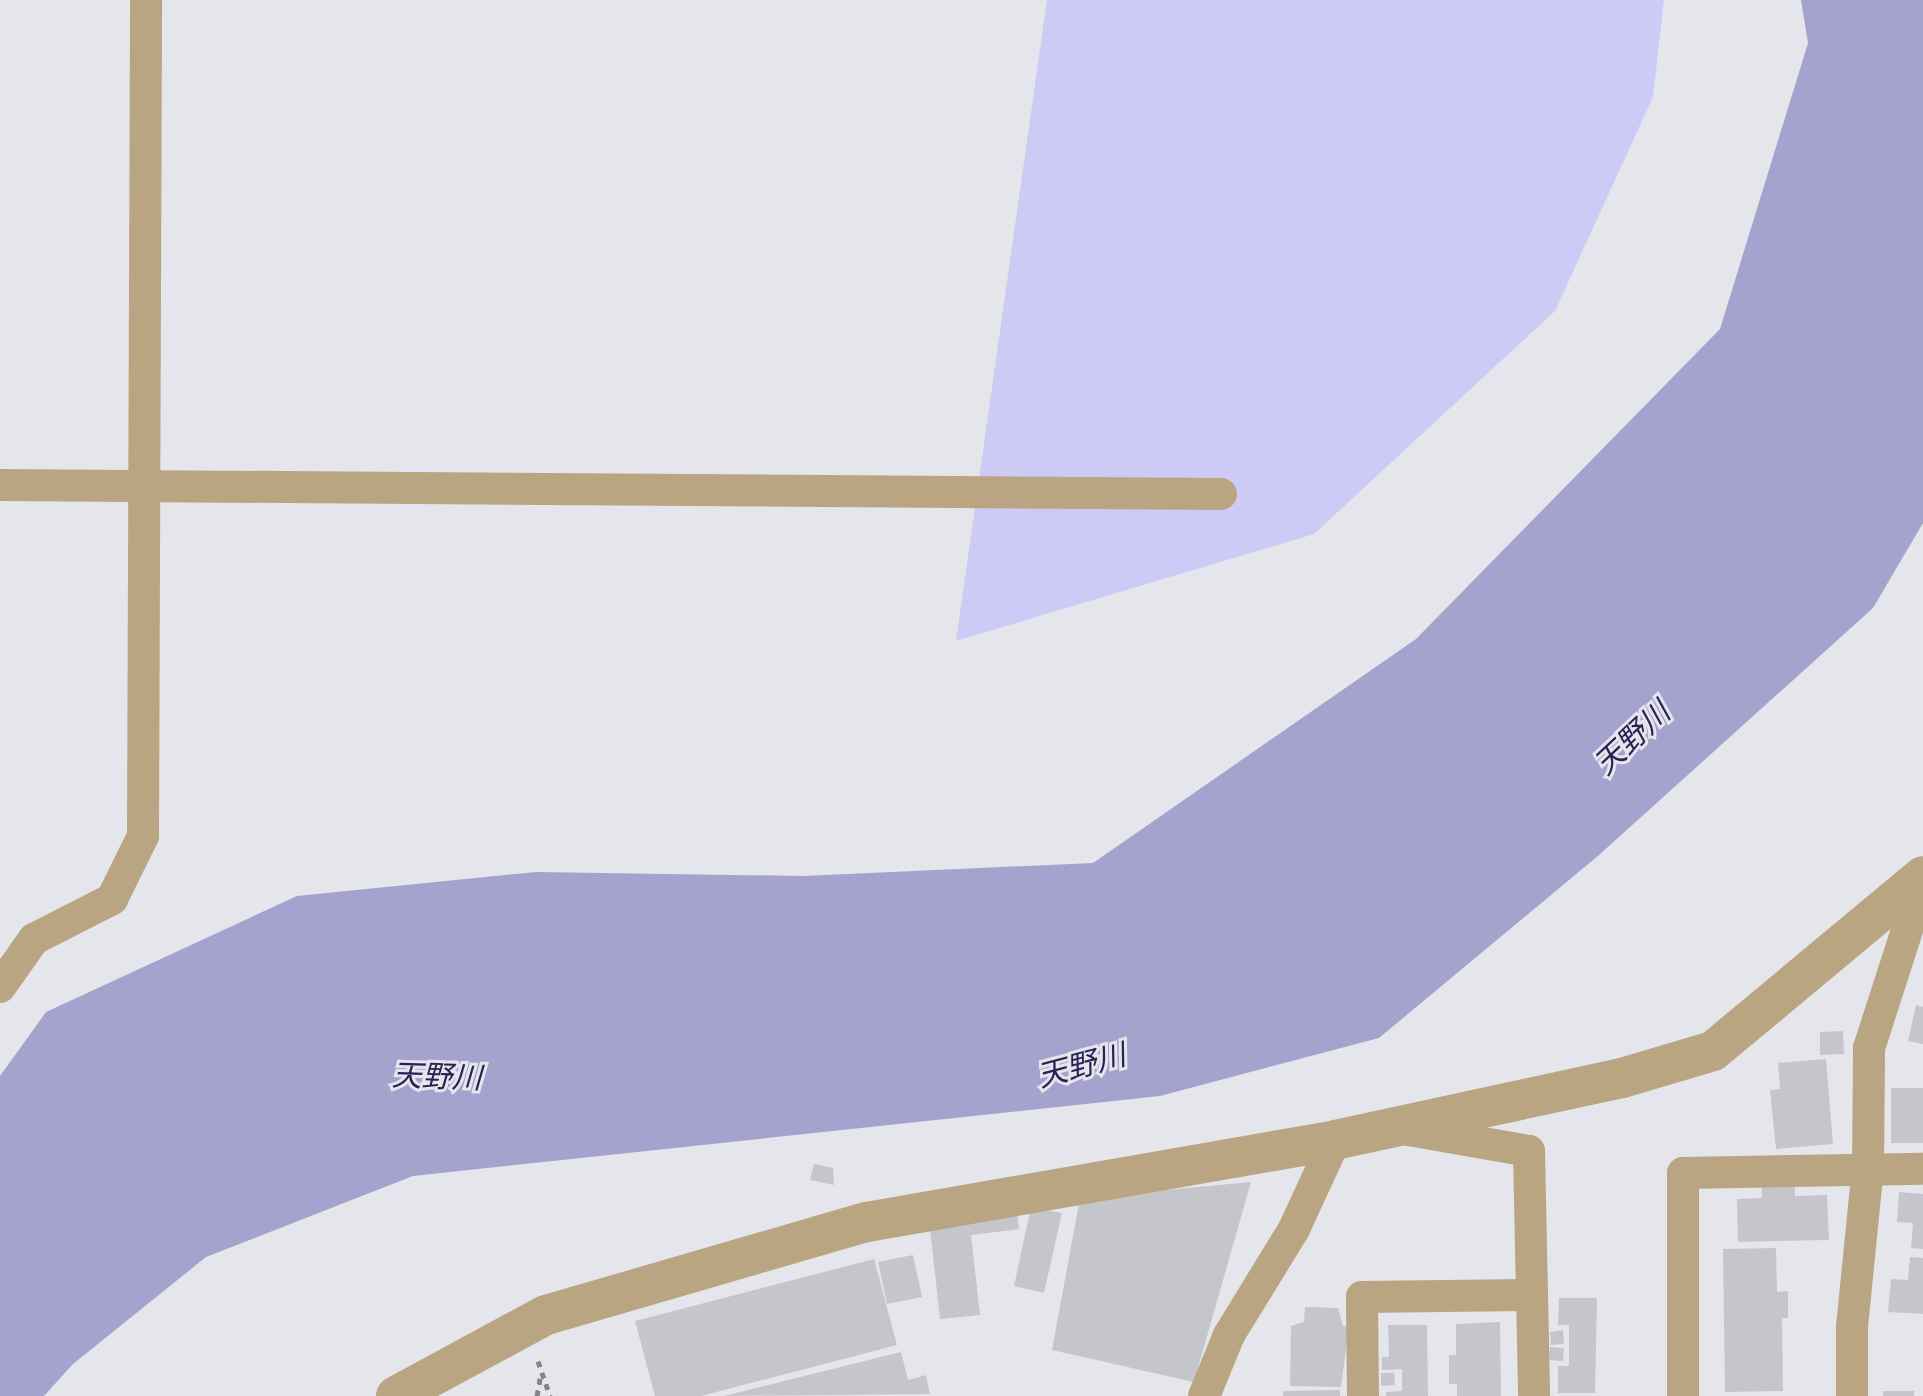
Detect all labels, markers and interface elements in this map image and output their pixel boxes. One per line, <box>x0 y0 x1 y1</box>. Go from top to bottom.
water label: 天野川 <box>1586 693 1676 781</box>
water label: 天野川 <box>1033 1035 1129 1093</box>
water label: 天野川 <box>391 1055 483 1095</box>

